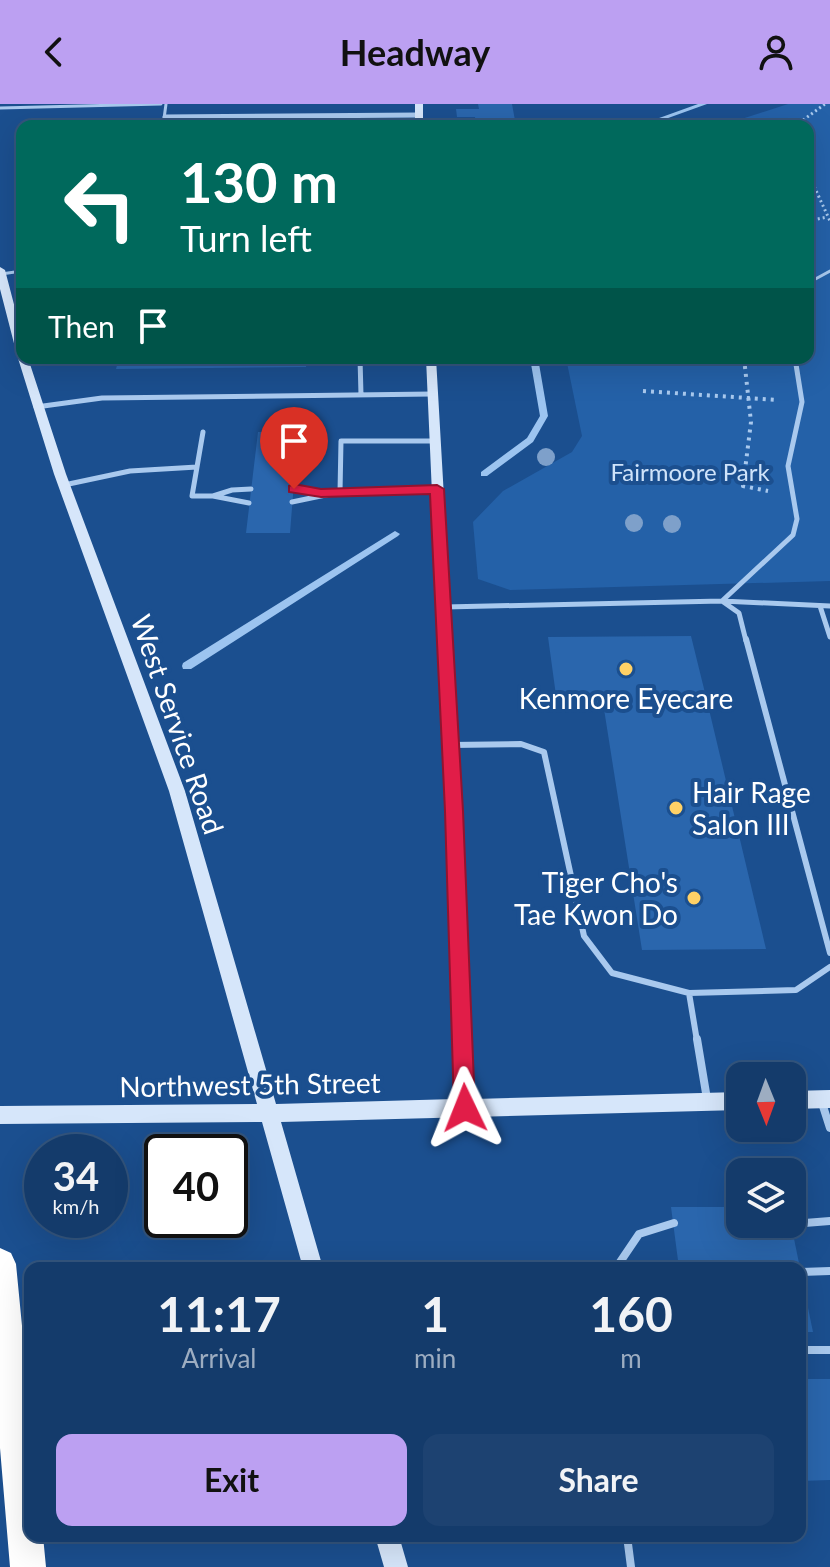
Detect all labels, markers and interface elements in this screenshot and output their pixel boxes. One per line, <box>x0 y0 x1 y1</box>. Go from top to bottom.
icon: back <box>32 30 76 74</box>
text: Headway <box>340 30 490 74</box>
icon: person <box>754 30 798 74</box>
text: 130 m <box>180 148 338 215</box>
icon: left <box>48 152 152 256</box>
text: Turn left <box>180 216 312 260</box>
icon: arrive <box>131 304 175 348</box>
text: Then <box>48 308 115 344</box>
pin <box>260 407 328 489</box>
icon: arrive <box>272 419 316 463</box>
park label: Fairmoore Park <box>610 457 770 486</box>
street label: West Service Road <box>124 610 232 838</box>
marker: Kenmore Eyecare <box>617 660 635 678</box>
place label: Kenmore Eyecare <box>519 681 733 715</box>
place label: Hair Rage Salon III <box>692 775 811 841</box>
marker: Hair Rage Salon III <box>667 799 685 817</box>
place label: Tiger Cho's Tae Kwon Do <box>514 865 678 931</box>
marker: Tiger Cho's Tae Kwon Do <box>685 889 703 907</box>
north arrow <box>726 1062 806 1142</box>
map controls <box>726 1062 806 1238</box>
street label: Northwest 5th Street <box>119 1065 381 1103</box>
position arrow <box>423 1066 507 1150</box>
speed limit sign: 40 <box>144 1134 248 1238</box>
text: 34 <box>53 1152 99 1200</box>
button: layers <box>726 1158 806 1238</box>
text: km/h <box>53 1194 99 1218</box>
text: 11:17 <box>157 1285 281 1342</box>
text: 1 <box>421 1285 449 1342</box>
text: 160 <box>589 1285 673 1342</box>
text: Arrival <box>182 1342 256 1374</box>
text: min <box>414 1342 456 1374</box>
text: m <box>620 1342 642 1374</box>
button: Exit <box>56 1434 407 1526</box>
button: Share <box>423 1434 774 1526</box>

